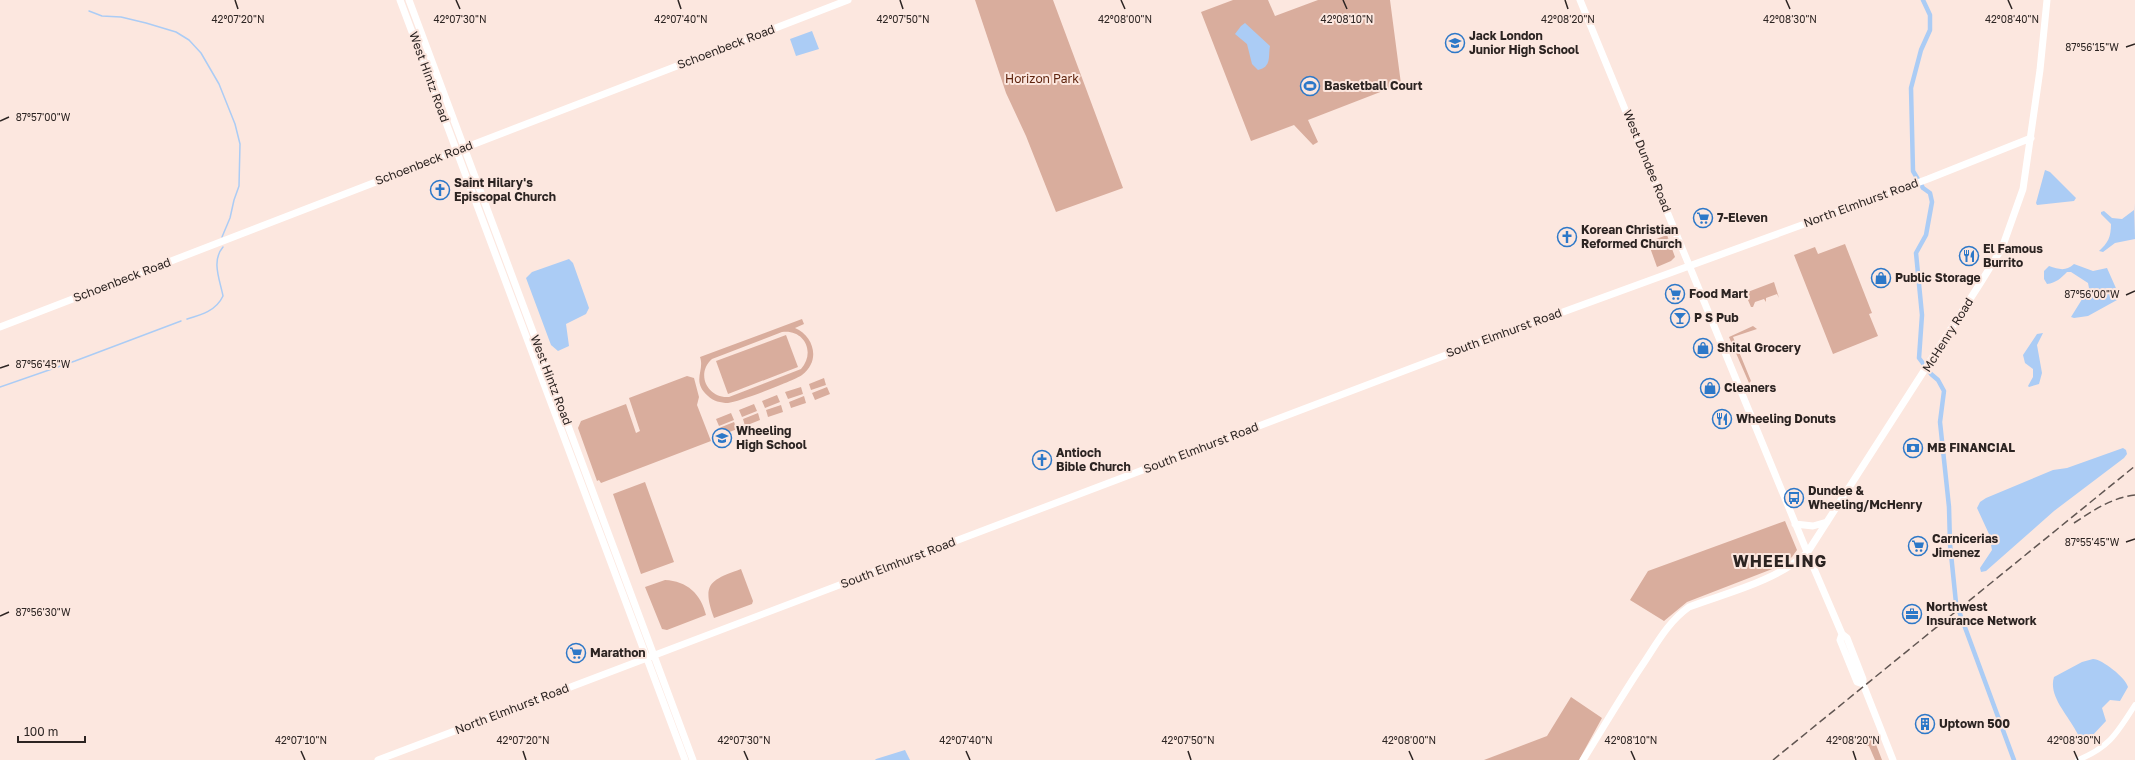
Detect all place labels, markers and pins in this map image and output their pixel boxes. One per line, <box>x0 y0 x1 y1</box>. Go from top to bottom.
place label: Jack London Junior High School <box>1469 28 1579 57</box>
school or university icon: Jack London Junior High School <box>1444 32 1466 54</box>
sports icon: Basketball Court <box>1299 75 1321 97</box>
place label: Basketball Court <box>1324 78 1423 93</box>
place label: Saint Hilary's Episcopal Church <box>454 175 556 204</box>
church icon: Saint Hilary's Episcopal Church <box>429 179 451 201</box>
supermarket icon: 7-Eleven <box>1692 207 1714 229</box>
place label: 7-Eleven <box>1717 210 1768 225</box>
place label: Korean Christian Reformed Church <box>1581 222 1682 251</box>
church icon: Korean Christian Reformed Church <box>1556 226 1578 248</box>
place label: El Famous Burrito <box>1983 241 2043 270</box>
restaurant icon: El Famous Burrito <box>1958 245 1980 267</box>
shop icon: Public Storage <box>1870 267 1892 289</box>
place label: Public Storage <box>1895 270 1981 285</box>
supermarket icon: Food Mart <box>1664 283 1686 305</box>
place label: Food Mart <box>1689 286 1748 301</box>
bar icon: P S Pub <box>1669 307 1691 329</box>
place label: P S Pub <box>1694 310 1739 325</box>
shop icon: Shital Grocery <box>1692 337 1714 359</box>
place label: Shital Grocery <box>1717 340 1802 355</box>
shop icon: Cleaners <box>1699 377 1721 399</box>
place label: Cleaners <box>1724 380 1777 395</box>
restaurant icon: Wheeling Donuts <box>1711 408 1733 430</box>
place label: Wheeling Donuts <box>1736 411 1836 426</box>
place label: Wheeling High School <box>736 423 807 452</box>
school or university icon: Wheeling High School <box>711 427 733 449</box>
bank icon: MB FINANCIAL <box>1902 437 1924 459</box>
place label: MB FINANCIAL <box>1927 440 2015 455</box>
place label: Antioch Bible Church <box>1056 445 1131 474</box>
church icon: Antioch Bible Church <box>1031 449 1053 471</box>
place label: Dundee & Wheeling/McHenry <box>1808 483 1923 512</box>
bus stop icon: Dundee & Wheeling/McHenry <box>1783 487 1805 509</box>
place label: Carnicerias Jimenez <box>1932 531 1999 560</box>
supermarket icon: Carnicerias Jimenez <box>1907 535 1929 557</box>
place label: Northwest Insurance Network <box>1926 599 2037 628</box>
office icon: Northwest Insurance Network <box>1901 603 1923 625</box>
supermarket icon: Marathon <box>565 642 587 664</box>
place label: Marathon <box>590 645 646 660</box>
building icon: Uptown 500 <box>1914 713 1936 735</box>
place label: Uptown 500 <box>1939 716 2010 731</box>

